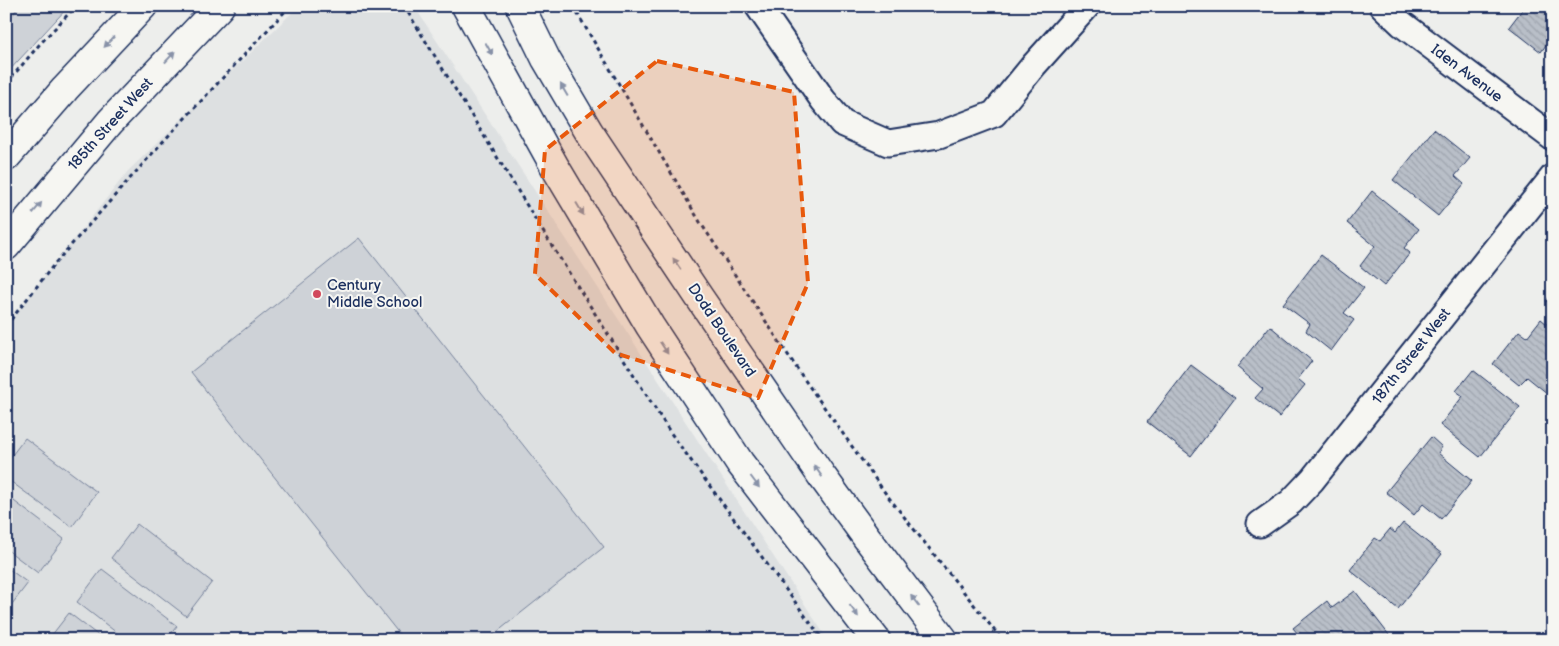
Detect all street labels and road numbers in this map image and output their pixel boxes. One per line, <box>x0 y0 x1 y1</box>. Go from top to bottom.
street label: Iden Avenue <box>1427 40 1506 107</box>
street label: 185th Street West <box>64 74 157 175</box>
street label: Dodd Boulevard <box>683 280 760 381</box>
street label: 187th Street West <box>1368 304 1455 408</box>

